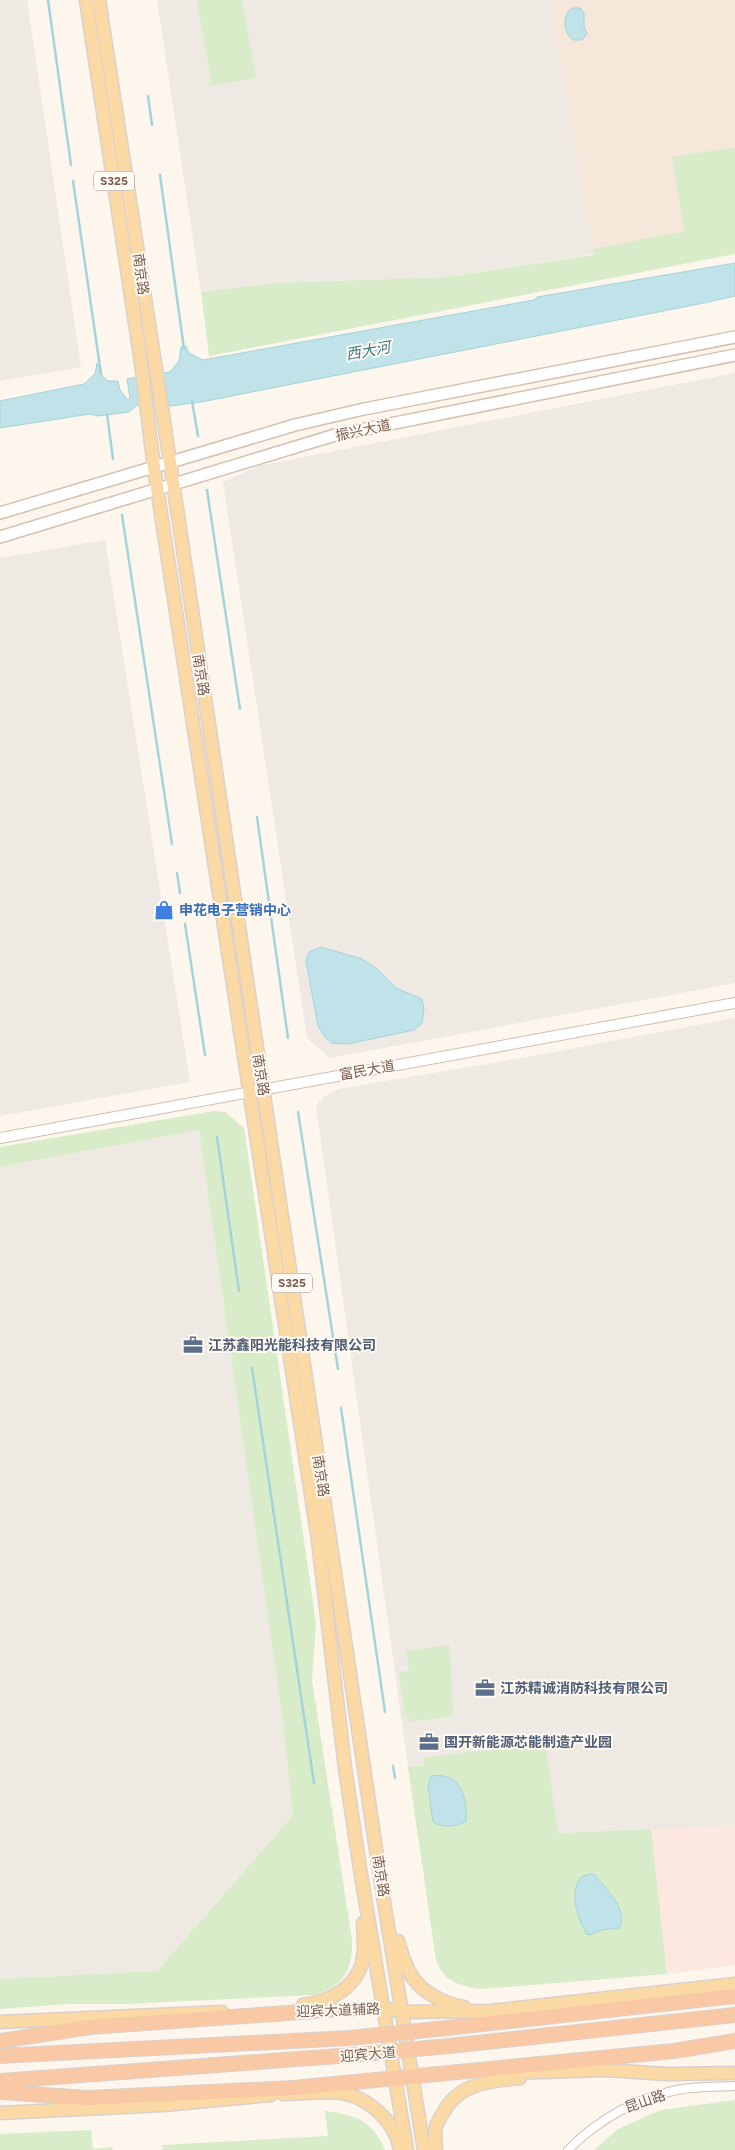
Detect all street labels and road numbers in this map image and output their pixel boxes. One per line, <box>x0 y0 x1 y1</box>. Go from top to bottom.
road number: S325 <box>94 172 134 190</box>
street label: 南京路 <box>129 252 152 296</box>
street label: 振兴大道 <box>334 416 392 445</box>
street label: 南京路 <box>189 653 212 697</box>
street label: 南京路 <box>249 1053 272 1097</box>
street label: 富民大道 <box>338 1057 396 1084</box>
road number: S325 <box>272 1274 312 1292</box>
street label: 南京路 <box>309 1454 332 1498</box>
street label: 南京路 <box>369 1854 392 1898</box>
street label: 迎宾大道辅路 <box>296 2001 380 2020</box>
street label: 迎宾大道 <box>339 2044 397 2065</box>
street label: 昆山路 <box>623 2087 668 2116</box>

